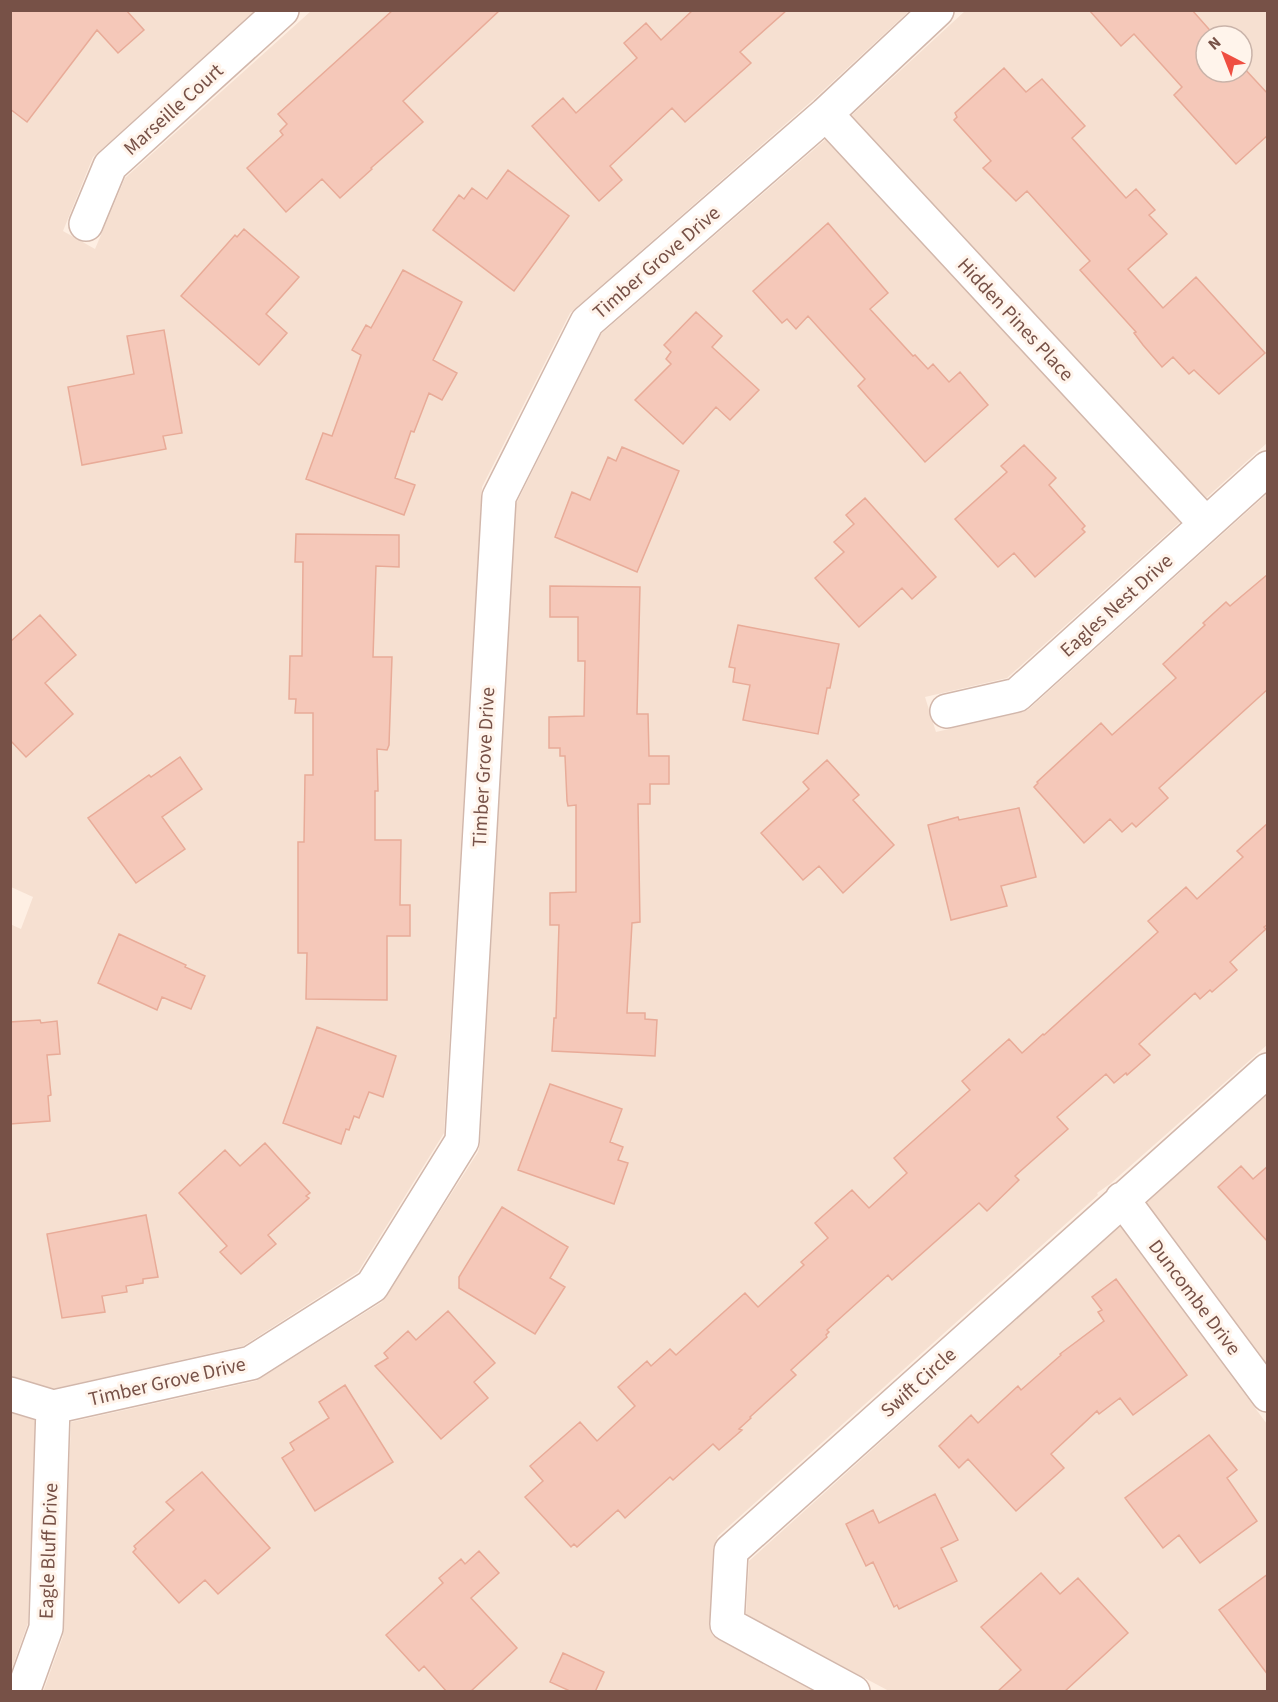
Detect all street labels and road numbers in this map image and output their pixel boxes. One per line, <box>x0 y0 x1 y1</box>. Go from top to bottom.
street label: Marseille Court <box>118 57 230 162</box>
street label: Timber Grove Drive <box>587 199 726 326</box>
street label: Hidden Pines Place <box>951 252 1080 388</box>
street label: Eagles Nest Drive <box>1054 547 1179 664</box>
street label: Timber Grove Drive <box>466 686 502 848</box>
street label: Duncombe Drive <box>1141 1234 1247 1361</box>
street label: Swift Circle <box>875 1341 963 1424</box>
street label: Timber Grove Drive <box>86 1350 249 1414</box>
street label: Eagle Bluff Drive <box>33 1482 65 1620</box>

